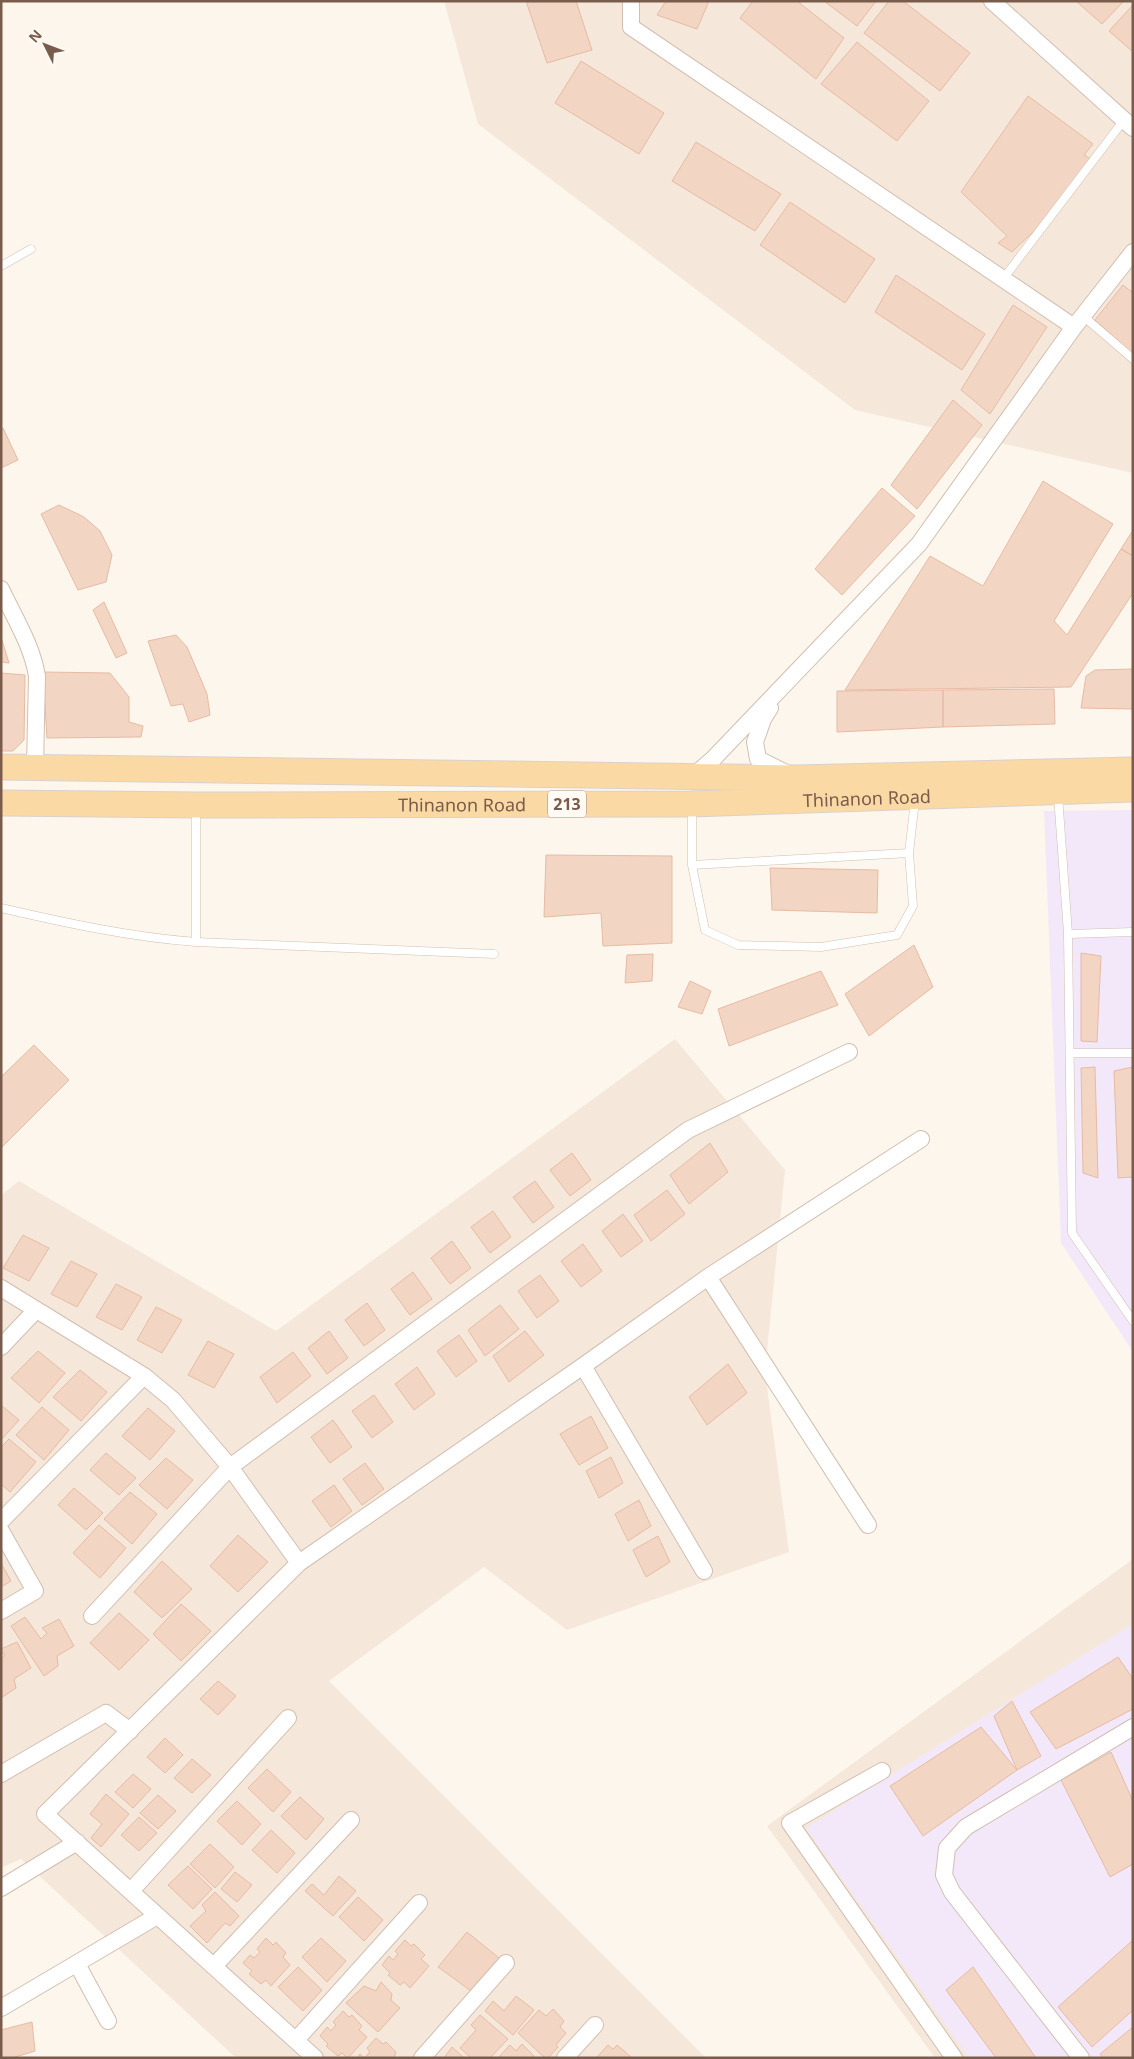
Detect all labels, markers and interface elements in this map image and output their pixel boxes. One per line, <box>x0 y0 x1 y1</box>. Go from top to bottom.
north arrow <box>20 20 70 70</box>
text: N <box>24 25 46 47</box>
street label: Thinanon Road <box>802 784 931 812</box>
road number: 213 <box>548 791 586 818</box>
street label: Thinanon Road <box>398 792 526 817</box>

